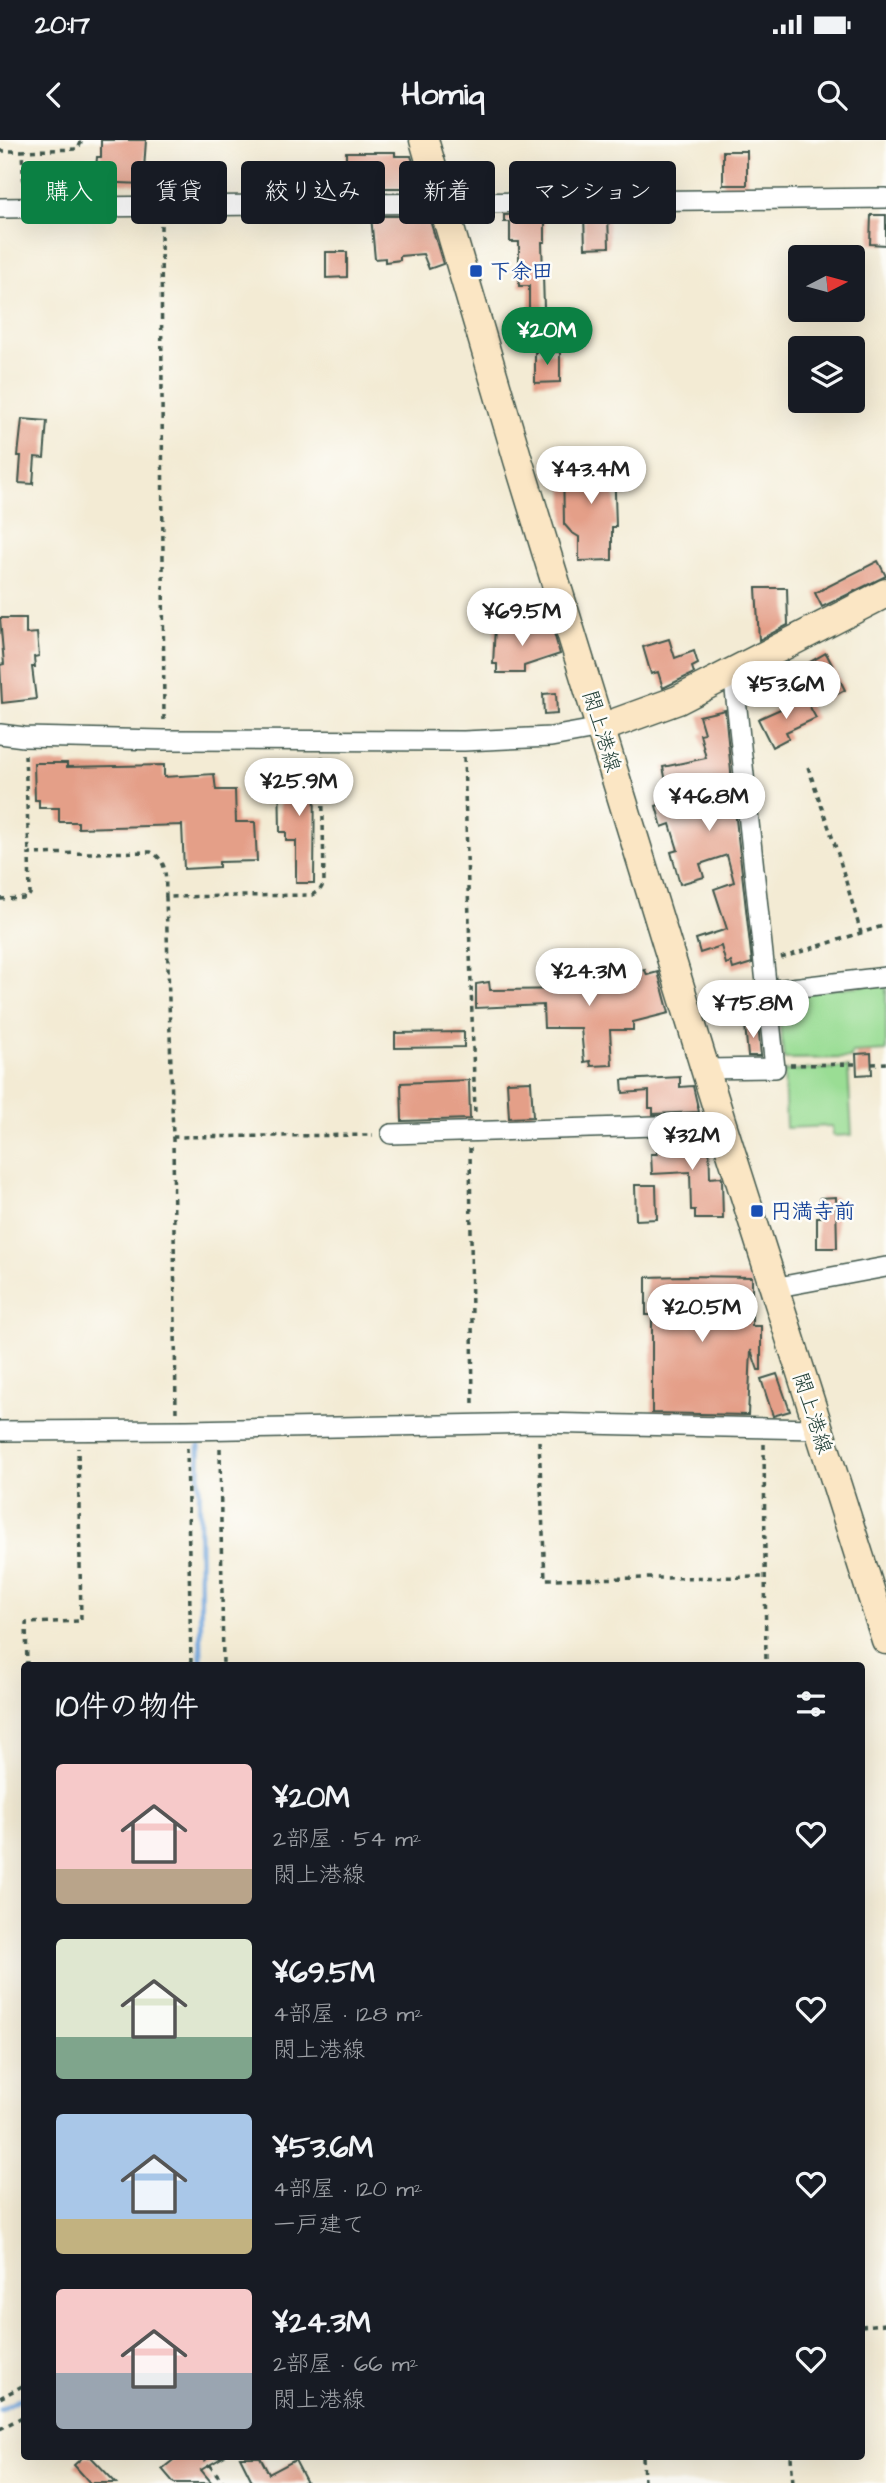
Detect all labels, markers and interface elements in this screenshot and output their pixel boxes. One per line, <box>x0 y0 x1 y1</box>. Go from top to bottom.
text: 20:17 <box>35 7 90 43</box>
text: Homiq <box>401 72 485 117</box>
icon: back <box>35 76 73 114</box>
icon: search <box>813 76 851 114</box>
chip: 購入 <box>21 161 117 224</box>
chip: 賃貸 <box>131 161 227 224</box>
chip: 絞り込み <box>241 161 385 224</box>
chip: 新着 <box>399 161 495 224</box>
chip: マンション <box>509 161 676 224</box>
north arrow <box>788 245 864 322</box>
map controls <box>788 245 865 413</box>
place label: 下余田 <box>490 257 553 286</box>
marker: 下余田 <box>468 263 484 279</box>
pin: ¥20M <box>506 308 588 367</box>
text: ¥20M <box>518 314 576 346</box>
button: layers <box>788 336 865 413</box>
pin: ¥43.4M <box>534 446 648 506</box>
text: ¥43.4M <box>552 453 630 485</box>
pin: ¥69.5M <box>465 588 579 648</box>
text: ¥69.5M <box>483 595 561 627</box>
pin: ¥53.6M <box>729 662 843 721</box>
text: ¥53.6M <box>748 668 824 700</box>
street label: 閖上港線 <box>575 687 628 776</box>
pin: ¥25.9M <box>242 758 356 818</box>
text: ¥25.9M <box>260 765 338 797</box>
pin: ¥46.8M <box>652 774 766 833</box>
text: ¥46.8M <box>669 780 749 812</box>
pin: ¥24.3M <box>532 948 646 1008</box>
text: ¥24.3M <box>551 955 627 987</box>
pin: ¥75.8M <box>696 981 810 1040</box>
text: ¥75.8M <box>713 987 793 1019</box>
pin: ¥32M <box>651 1112 733 1172</box>
text: ¥32M <box>664 1119 720 1151</box>
place label: 円満寺前 <box>771 1197 855 1226</box>
marker: 円満寺前 <box>749 1203 765 1219</box>
pin: ¥20.5M <box>645 1284 759 1344</box>
text: ¥20.5M <box>663 1291 741 1323</box>
street label: 閖上港線 <box>786 1369 839 1458</box>
icon: filters <box>792 1685 830 1723</box>
text: 10件の物件 <box>56 1686 199 1728</box>
text: ¥20M <box>273 1777 350 1819</box>
icon: home <box>112 1792 196 1876</box>
icon: heart <box>792 1815 830 1853</box>
text: 2部屋 · 54 m² <box>273 1823 422 1855</box>
text: 閖上港線 <box>273 1859 365 1891</box>
text: ¥69.5M <box>273 1952 375 1994</box>
icon: home <box>112 1967 196 2051</box>
icon: heart <box>792 1990 830 2028</box>
text: 4部屋 · 128 m² <box>273 1998 423 2030</box>
text: 閖上港線 <box>273 2034 365 2066</box>
text: ¥53.6M <box>273 2127 373 2169</box>
icon: home <box>112 2142 196 2226</box>
icon: heart <box>792 2165 830 2203</box>
text: 4部屋 · 120 m² <box>273 2173 423 2205</box>
text: 一戸建て <box>273 2209 365 2241</box>
text: ¥24.3M <box>273 2302 371 2344</box>
icon: home <box>112 2317 196 2401</box>
icon: heart <box>792 2340 830 2378</box>
text: 2部屋 · 66 m² <box>273 2348 418 2380</box>
text: 閖上港線 <box>273 2384 365 2416</box>

